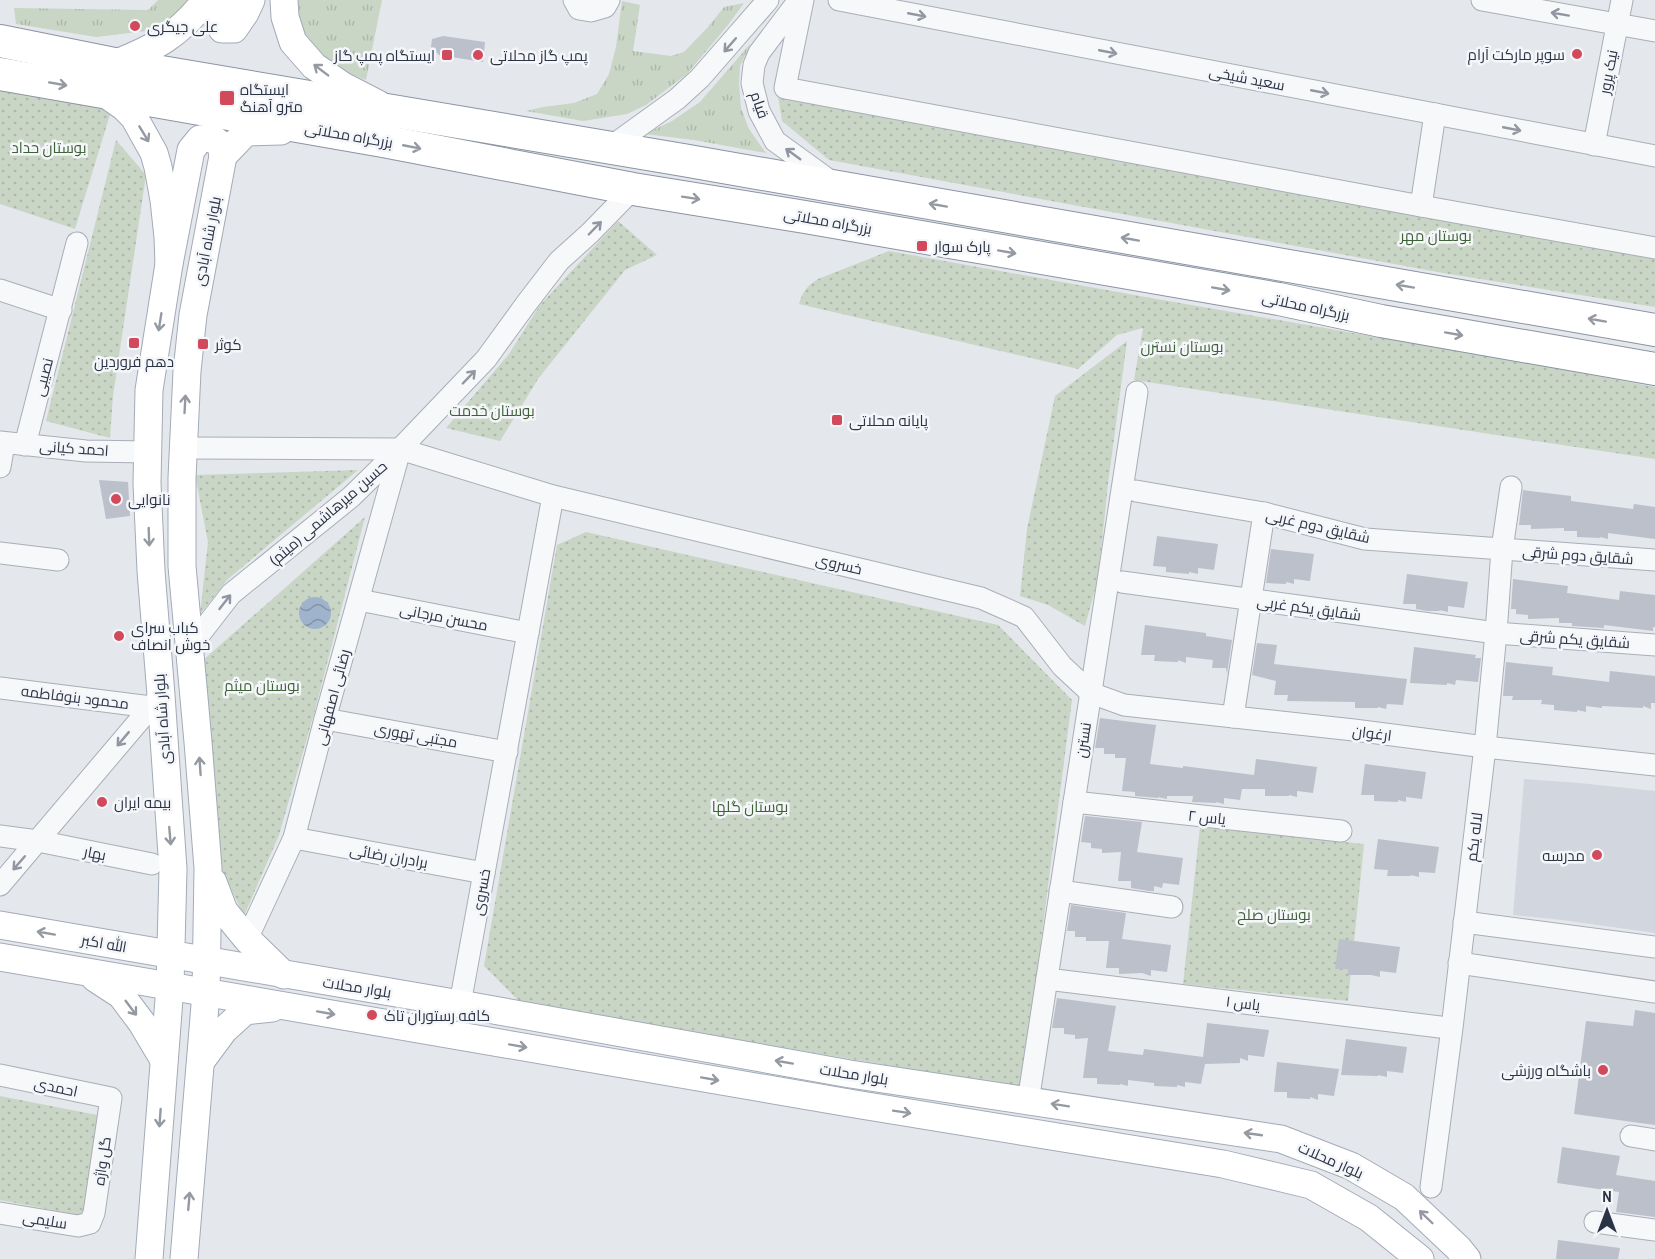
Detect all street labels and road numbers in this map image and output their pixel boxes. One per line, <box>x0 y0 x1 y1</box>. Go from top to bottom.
street label: نیک پرور <box>1593 48 1623 97</box>
street label: سعید شیخی <box>1207 60 1287 96</box>
street label: قیام <box>746 89 774 121</box>
street label: بزرگراه محلاتی <box>303 117 395 153</box>
street label: بلوار شاه آبادی <box>188 194 226 288</box>
street label: بزرگراه محلاتی <box>782 203 874 239</box>
street label: بزرگراه محلاتی <box>1260 286 1352 326</box>
street label: نصیبی <box>28 355 58 399</box>
street label: احمد کیانی <box>39 435 109 461</box>
street label: حسین میرهاشمی (میثم) <box>264 456 392 570</box>
street label: شقایق دوم غربی <box>1264 504 1372 548</box>
street label: شقایق دوم شرقی <box>1522 541 1634 569</box>
street label: خسروی <box>814 548 864 580</box>
street label: شقایق یکم غربی <box>1256 590 1362 626</box>
street label: محسن مرجانی <box>398 598 490 636</box>
street label: شقایق یکم شرقی <box>1519 625 1631 653</box>
street label: رضائی اصفهانی <box>309 647 355 747</box>
street label: بلوار شاه آبادی <box>148 673 176 765</box>
street label: محمود بنوفاطمه <box>20 680 130 714</box>
street label: مجتبی تهوری <box>373 717 459 753</box>
street label: ارغوان <box>1351 720 1393 746</box>
street label: نسترن <box>1070 721 1096 759</box>
street label: یاس ۲ <box>1187 805 1227 829</box>
street label: لاله یکم <box>1461 811 1487 863</box>
street label: برادران رضائی <box>348 839 430 873</box>
street label: بهار <box>81 840 108 865</box>
street label: خسروی <box>467 867 495 917</box>
street label: الله اکبر <box>79 929 128 957</box>
street label: بلوار محلات <box>321 971 393 1003</box>
street label: یاس ۱ <box>1225 990 1261 1016</box>
street label: بلوار محلات <box>818 1058 890 1090</box>
street label: احمدی <box>32 1072 80 1102</box>
street label: گل واژه <box>88 1135 116 1187</box>
street label: بلوار محلات <box>1295 1136 1367 1184</box>
street label: سلیمی <box>21 1206 69 1234</box>

